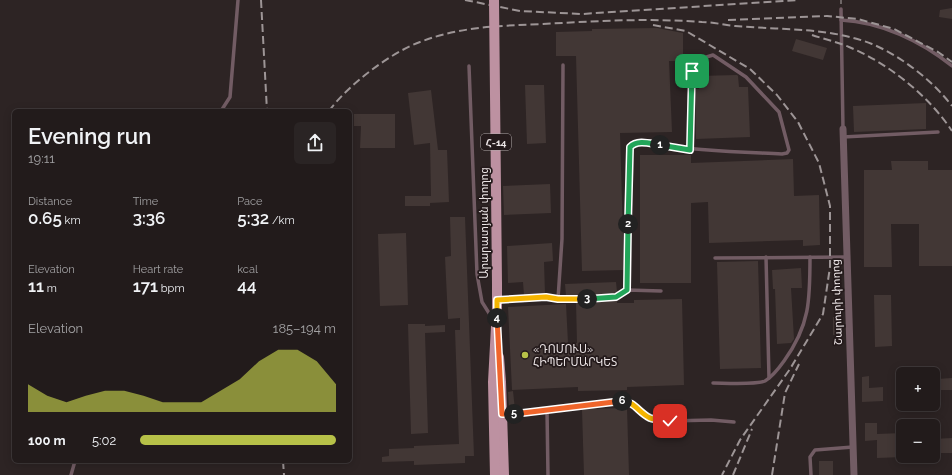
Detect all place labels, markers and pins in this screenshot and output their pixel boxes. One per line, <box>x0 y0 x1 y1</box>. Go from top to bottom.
pin <box>675 54 709 88</box>
pin: 1 <box>650 135 670 155</box>
pin: 2 <box>618 214 638 234</box>
pin: 3 <box>577 289 597 309</box>
pin: 4 <box>487 308 507 328</box>
place label: «ԴՈՄՈՒՍ» ՀԻՊԵՐՄԱՐԿԵՏ <box>533 343 617 369</box>
marker: «ԴՈՄՈՒՍ» ՀԻՊԵՐՄԱՐԿԵՏ <box>520 350 530 360</box>
pin: 6 <box>612 391 632 411</box>
pin: 5 <box>504 404 524 424</box>
pin <box>653 404 687 438</box>

